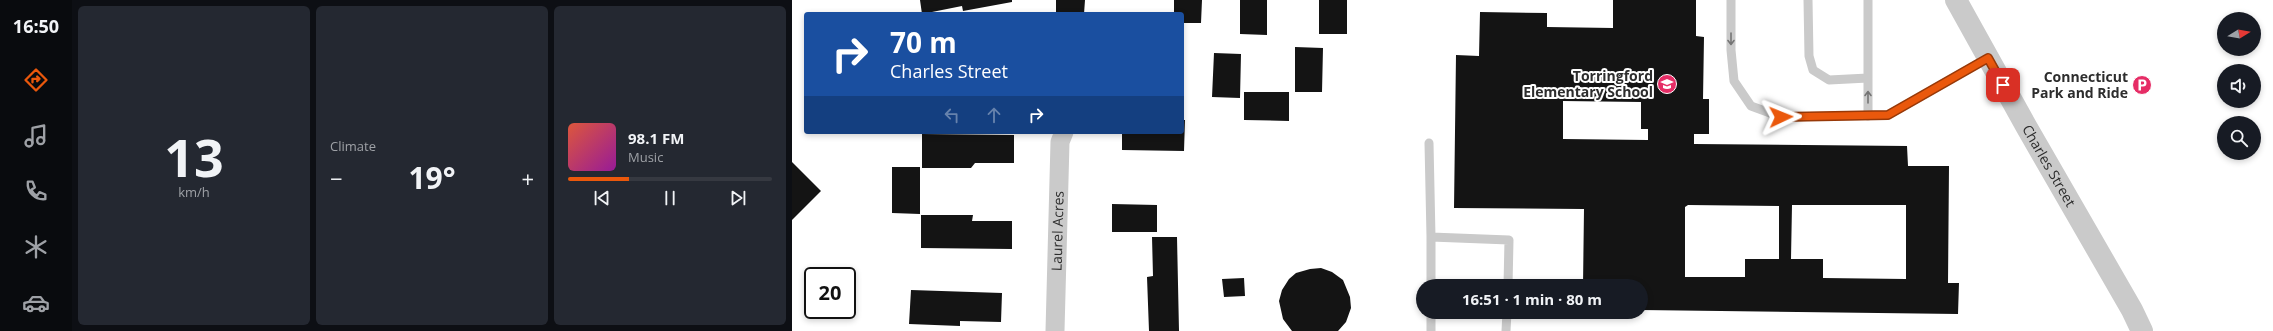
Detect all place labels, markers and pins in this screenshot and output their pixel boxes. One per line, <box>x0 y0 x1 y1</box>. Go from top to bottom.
place label: Torringford Elementary School <box>1523 66 1653 101</box>
place label: Connecticut Park and Ride <box>2031 67 2128 102</box>
pin <box>1986 68 2020 102</box>
school or university icon: Torringford Elementary School <box>1656 73 1678 95</box>
parking icon: Connecticut Park and Ride <box>2131 74 2153 96</box>

